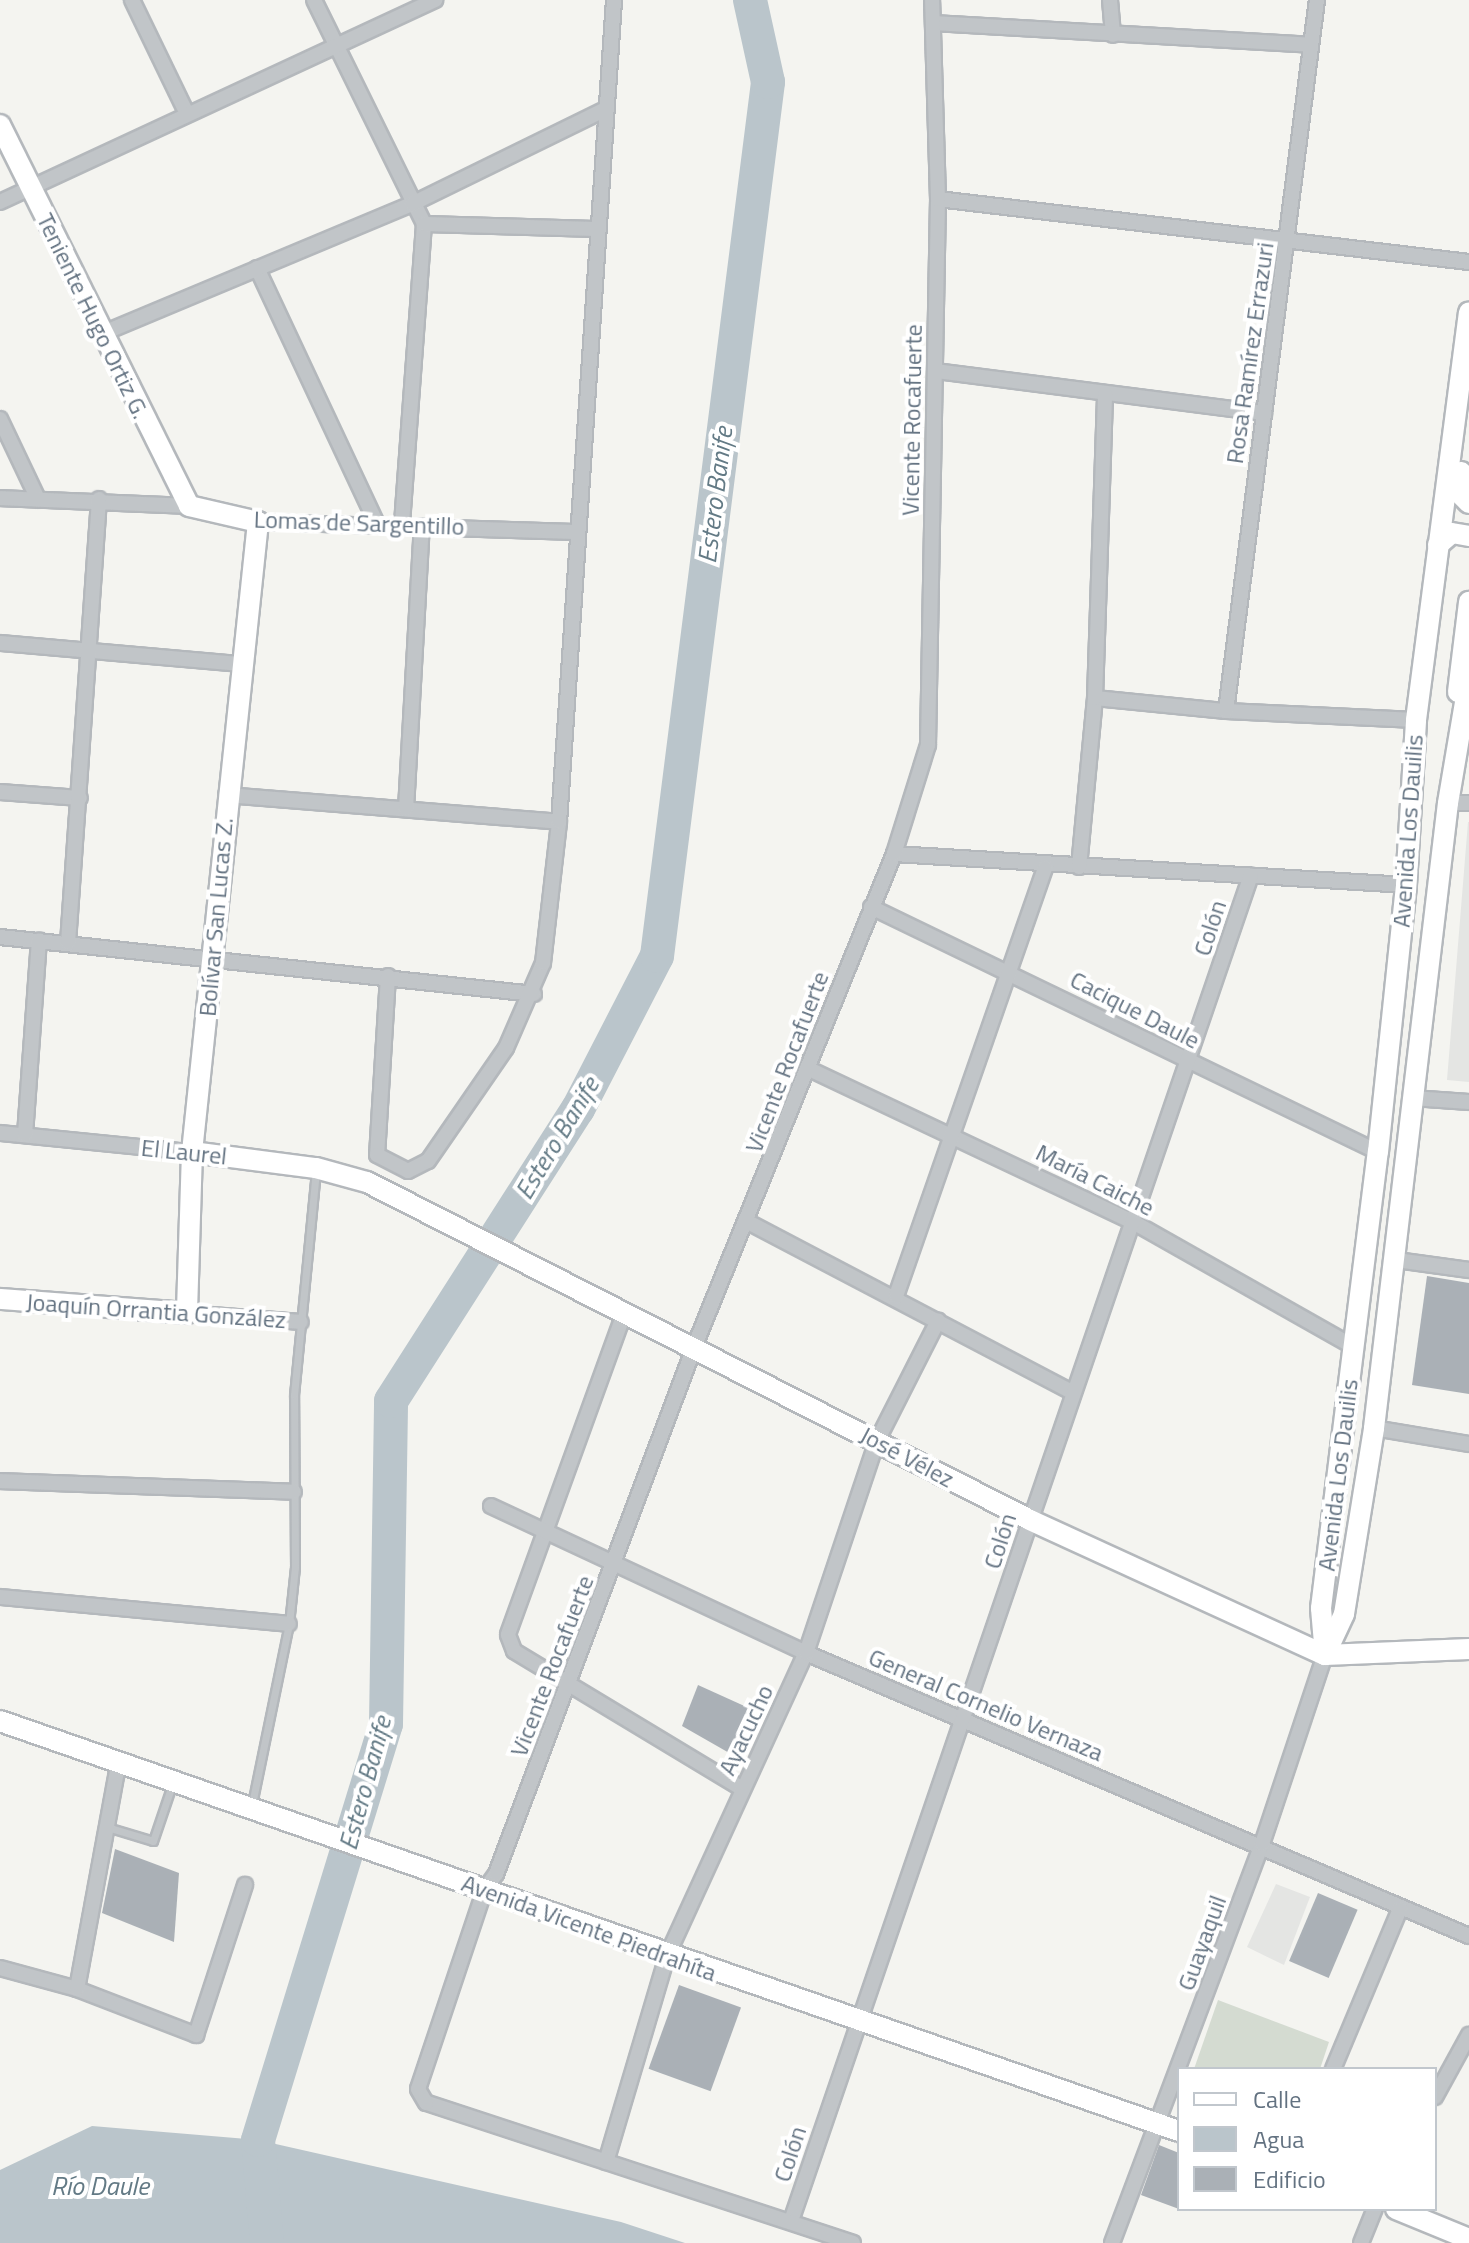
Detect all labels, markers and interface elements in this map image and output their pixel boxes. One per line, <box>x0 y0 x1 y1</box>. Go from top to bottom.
street label: Teniente Hugo Ortiz G. <box>31 209 155 423</box>
street label: Rosa Ramírez Errazuri <box>1220 240 1280 466</box>
street label: Vicente Rocafuerte <box>896 324 928 516</box>
water label: Estero Banife <box>691 425 739 565</box>
street label: Lomas de Sargentillo <box>253 505 465 541</box>
street label: Avenida Los Dauilis <box>1387 734 1429 928</box>
street label: Bolívar San Lucas Z. <box>193 816 239 1018</box>
street label: Colón <box>1188 897 1232 959</box>
street label: Cacique Daule <box>1065 965 1205 1055</box>
street label: Vicente Rocafuerte <box>739 967 835 1157</box>
water label: Estero Banife <box>508 1071 606 1205</box>
street label: El Laurel <box>140 1133 228 1171</box>
street label: María Caiche <box>1031 1138 1159 1222</box>
street label: Joaquín Orrantia González <box>25 1288 287 1334</box>
street label: Avenida Los Dauilis <box>1312 1377 1364 1573</box>
street label: José Vélez <box>855 1420 959 1494</box>
street label: Colón <box>978 1510 1022 1572</box>
street label: Vicente Rocafuerte <box>504 1571 600 1761</box>
street label: General Cornelio Vernaza <box>864 1642 1108 1768</box>
street label: Ayacucho <box>713 1680 779 1780</box>
water label: Estero Banife <box>332 1713 398 1853</box>
street label: Avenida Vicente Piedrahíta <box>458 1868 720 1988</box>
street label: Guayaquil <box>1172 1892 1232 1994</box>
legend <box>1177 2067 1437 2211</box>
text: Calle <box>1253 2081 1301 2117</box>
text: Agua <box>1253 2121 1304 2157</box>
street label: Colón <box>768 2123 812 2185</box>
text: Edificio <box>1253 2161 1326 2197</box>
water label: Río Daule <box>51 2170 149 2202</box>

